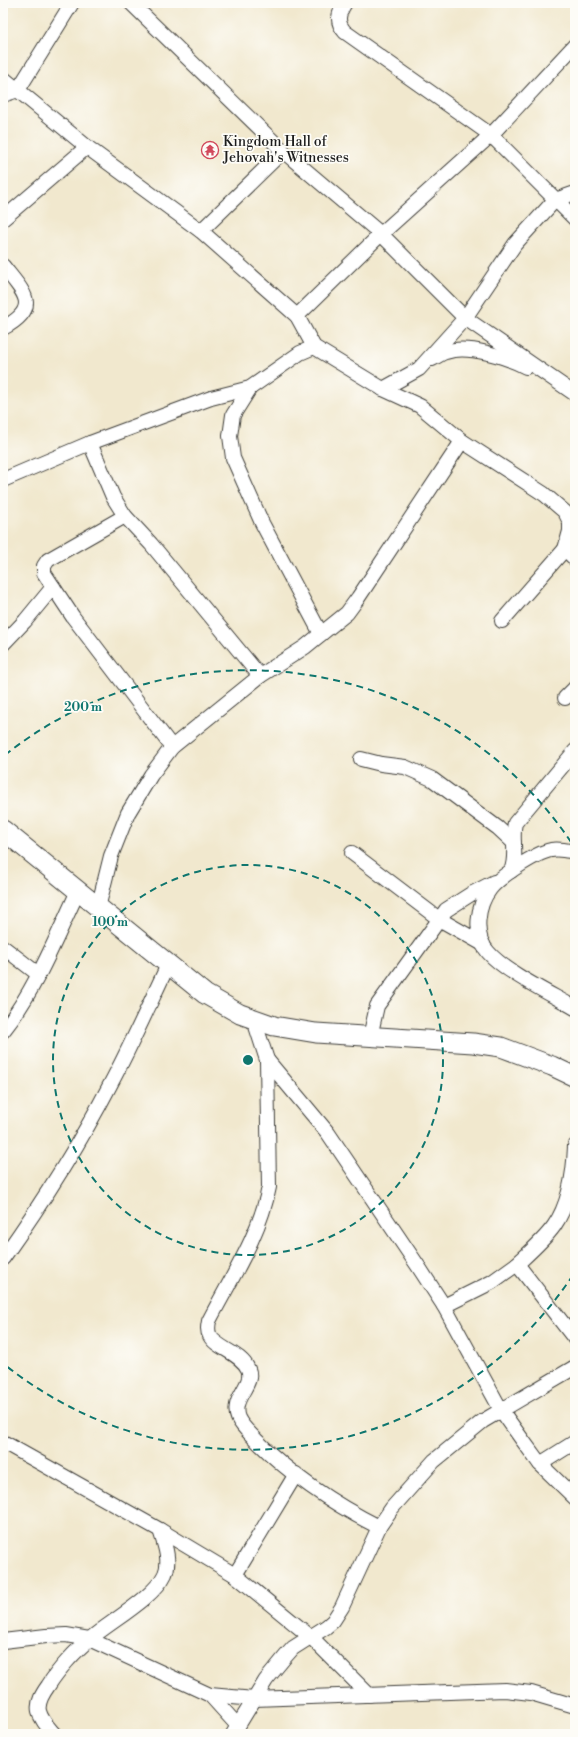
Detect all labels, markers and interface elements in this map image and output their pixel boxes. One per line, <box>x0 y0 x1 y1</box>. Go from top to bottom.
place label: Kingdom Hall of Jehovah's Witnesses <box>222 133 349 167</box>
temple icon: Kingdom Hall of Jehovah's Witnesses <box>200 140 220 160</box>
text: 200 m <box>64 700 102 715</box>
text: 100 m <box>92 915 128 930</box>
centre of rings <box>241 1053 255 1067</box>

